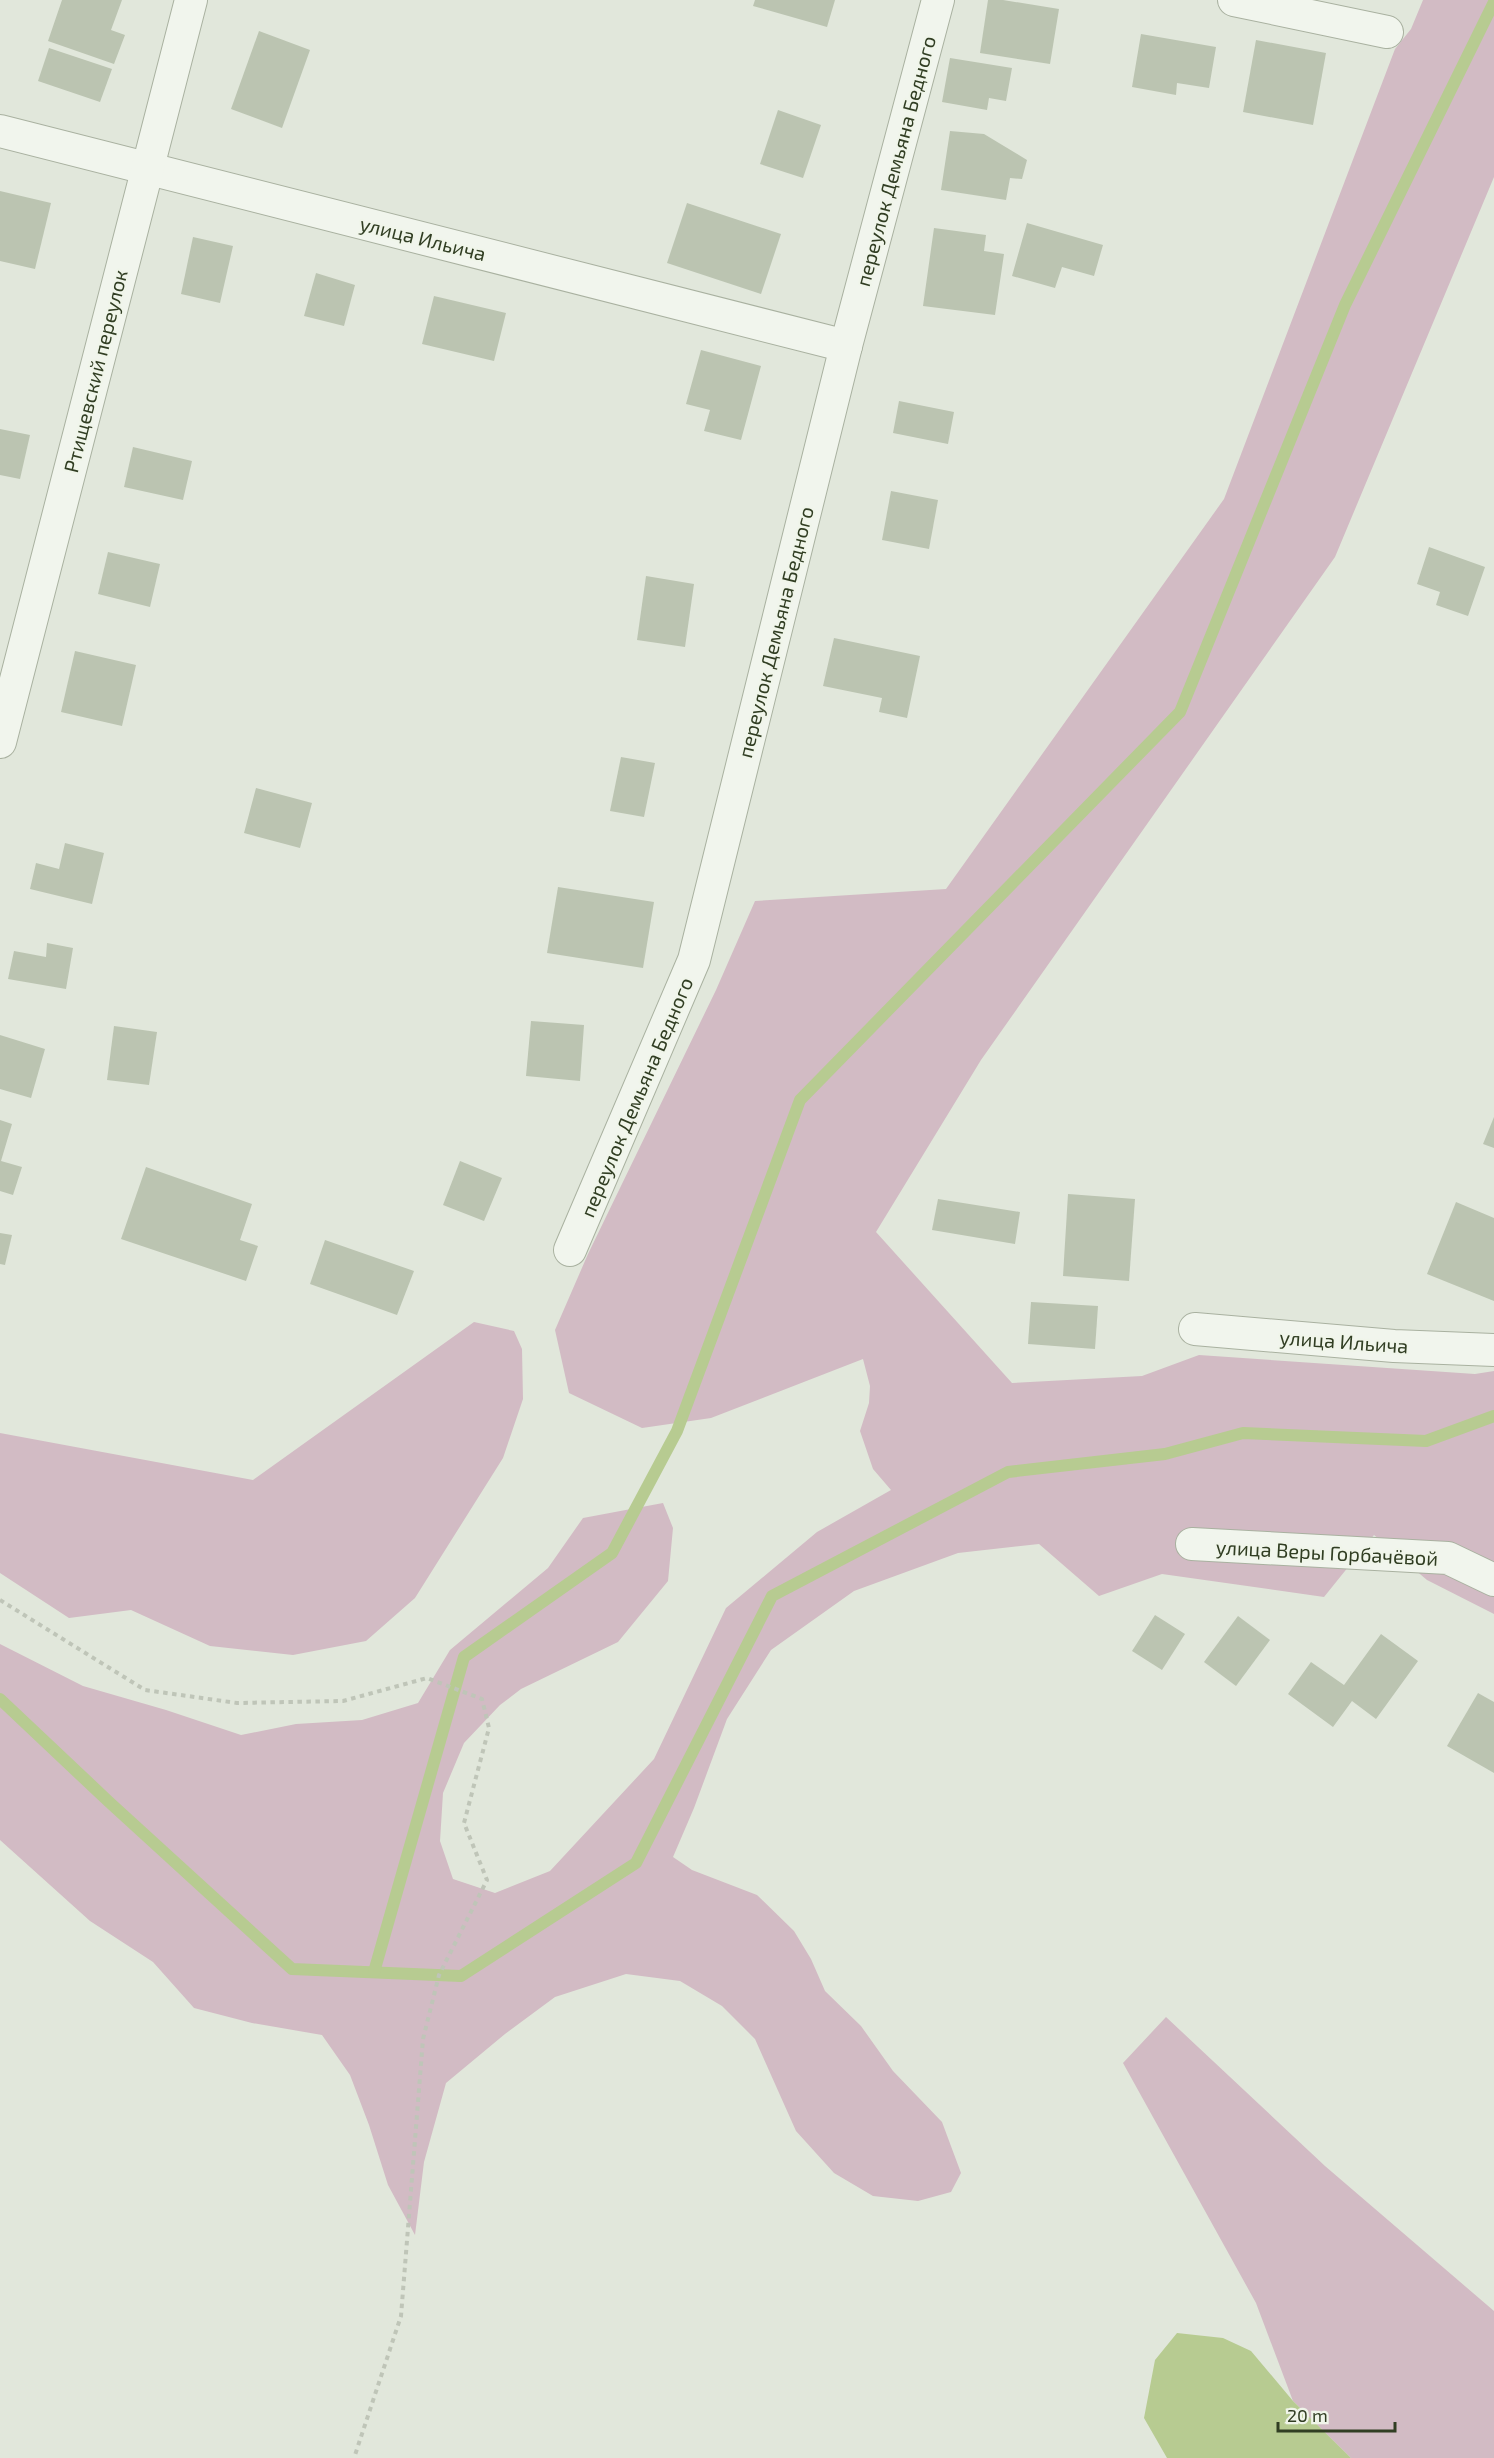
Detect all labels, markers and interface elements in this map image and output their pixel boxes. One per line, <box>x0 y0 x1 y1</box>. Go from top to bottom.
street label: переулок Демьяна Бедного <box>850 33 941 289</box>
street label: улица Ильича <box>357 211 489 266</box>
street label: Ртищевский переулок <box>58 267 133 475</box>
street label: переулок Демьяна Бедного <box>732 504 819 760</box>
street label: переулок Демьяна Бедного <box>574 973 698 1221</box>
street label: улица Ильича <box>1279 1325 1409 1358</box>
street label: улица Веры Горбачёвой <box>1215 1534 1439 1571</box>
scale bar <box>1278 2395 1395 2433</box>
text: 20 m <box>1287 2404 1328 2426</box>

